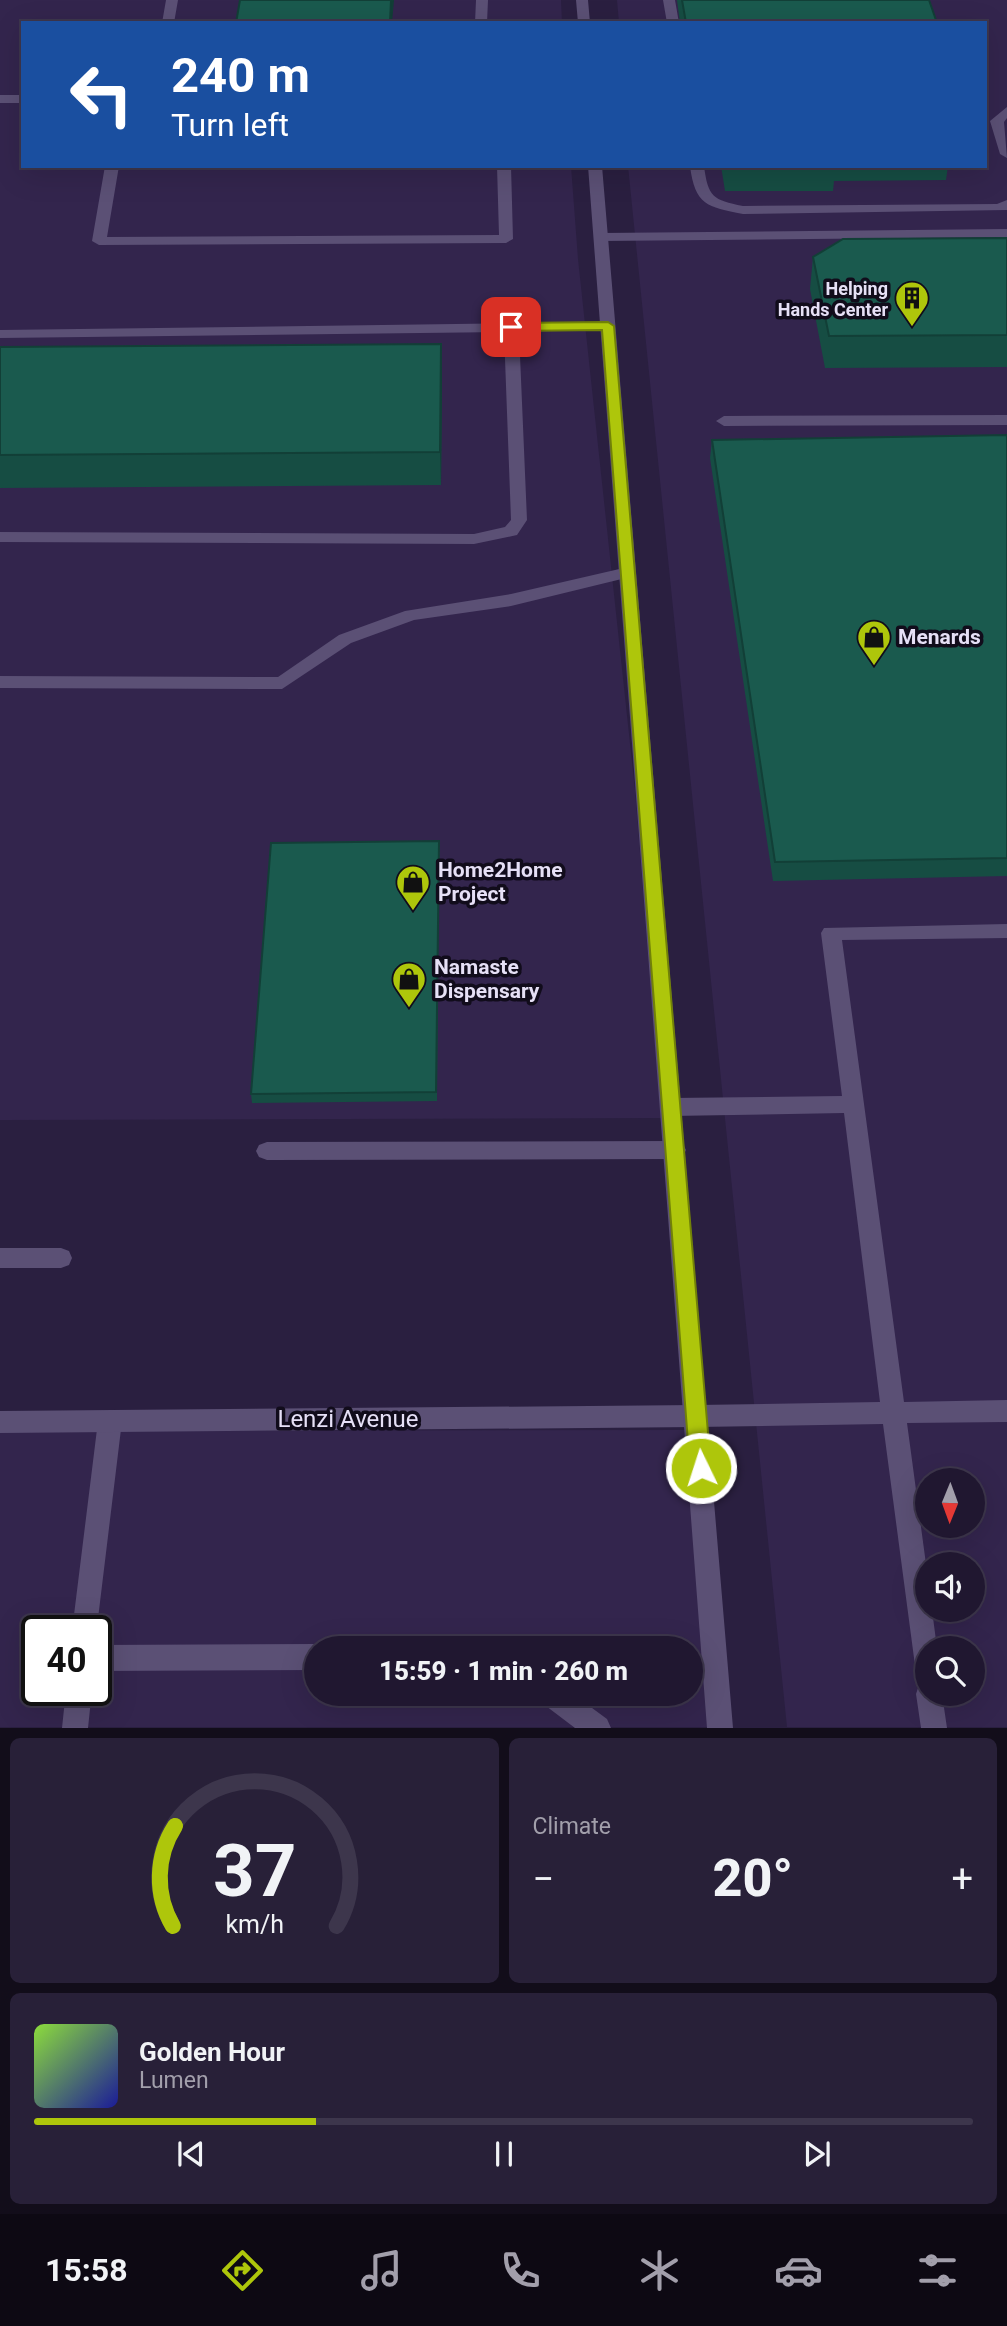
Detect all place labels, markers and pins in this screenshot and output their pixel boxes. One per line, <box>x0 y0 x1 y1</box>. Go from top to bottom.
place label: Helping Hands Center <box>778 278 888 320</box>
building icon: Helping Hands Center <box>893 279 931 328</box>
pin <box>481 297 541 357</box>
shop icon: Menards <box>855 618 893 667</box>
place label: Menards <box>898 625 981 649</box>
place label: Home2Home Project <box>438 858 562 906</box>
shop icon: Home2Home Project <box>394 863 432 912</box>
place label: Namaste Dispensary <box>434 955 540 1003</box>
shop icon: Namaste Dispensary <box>390 960 428 1009</box>

